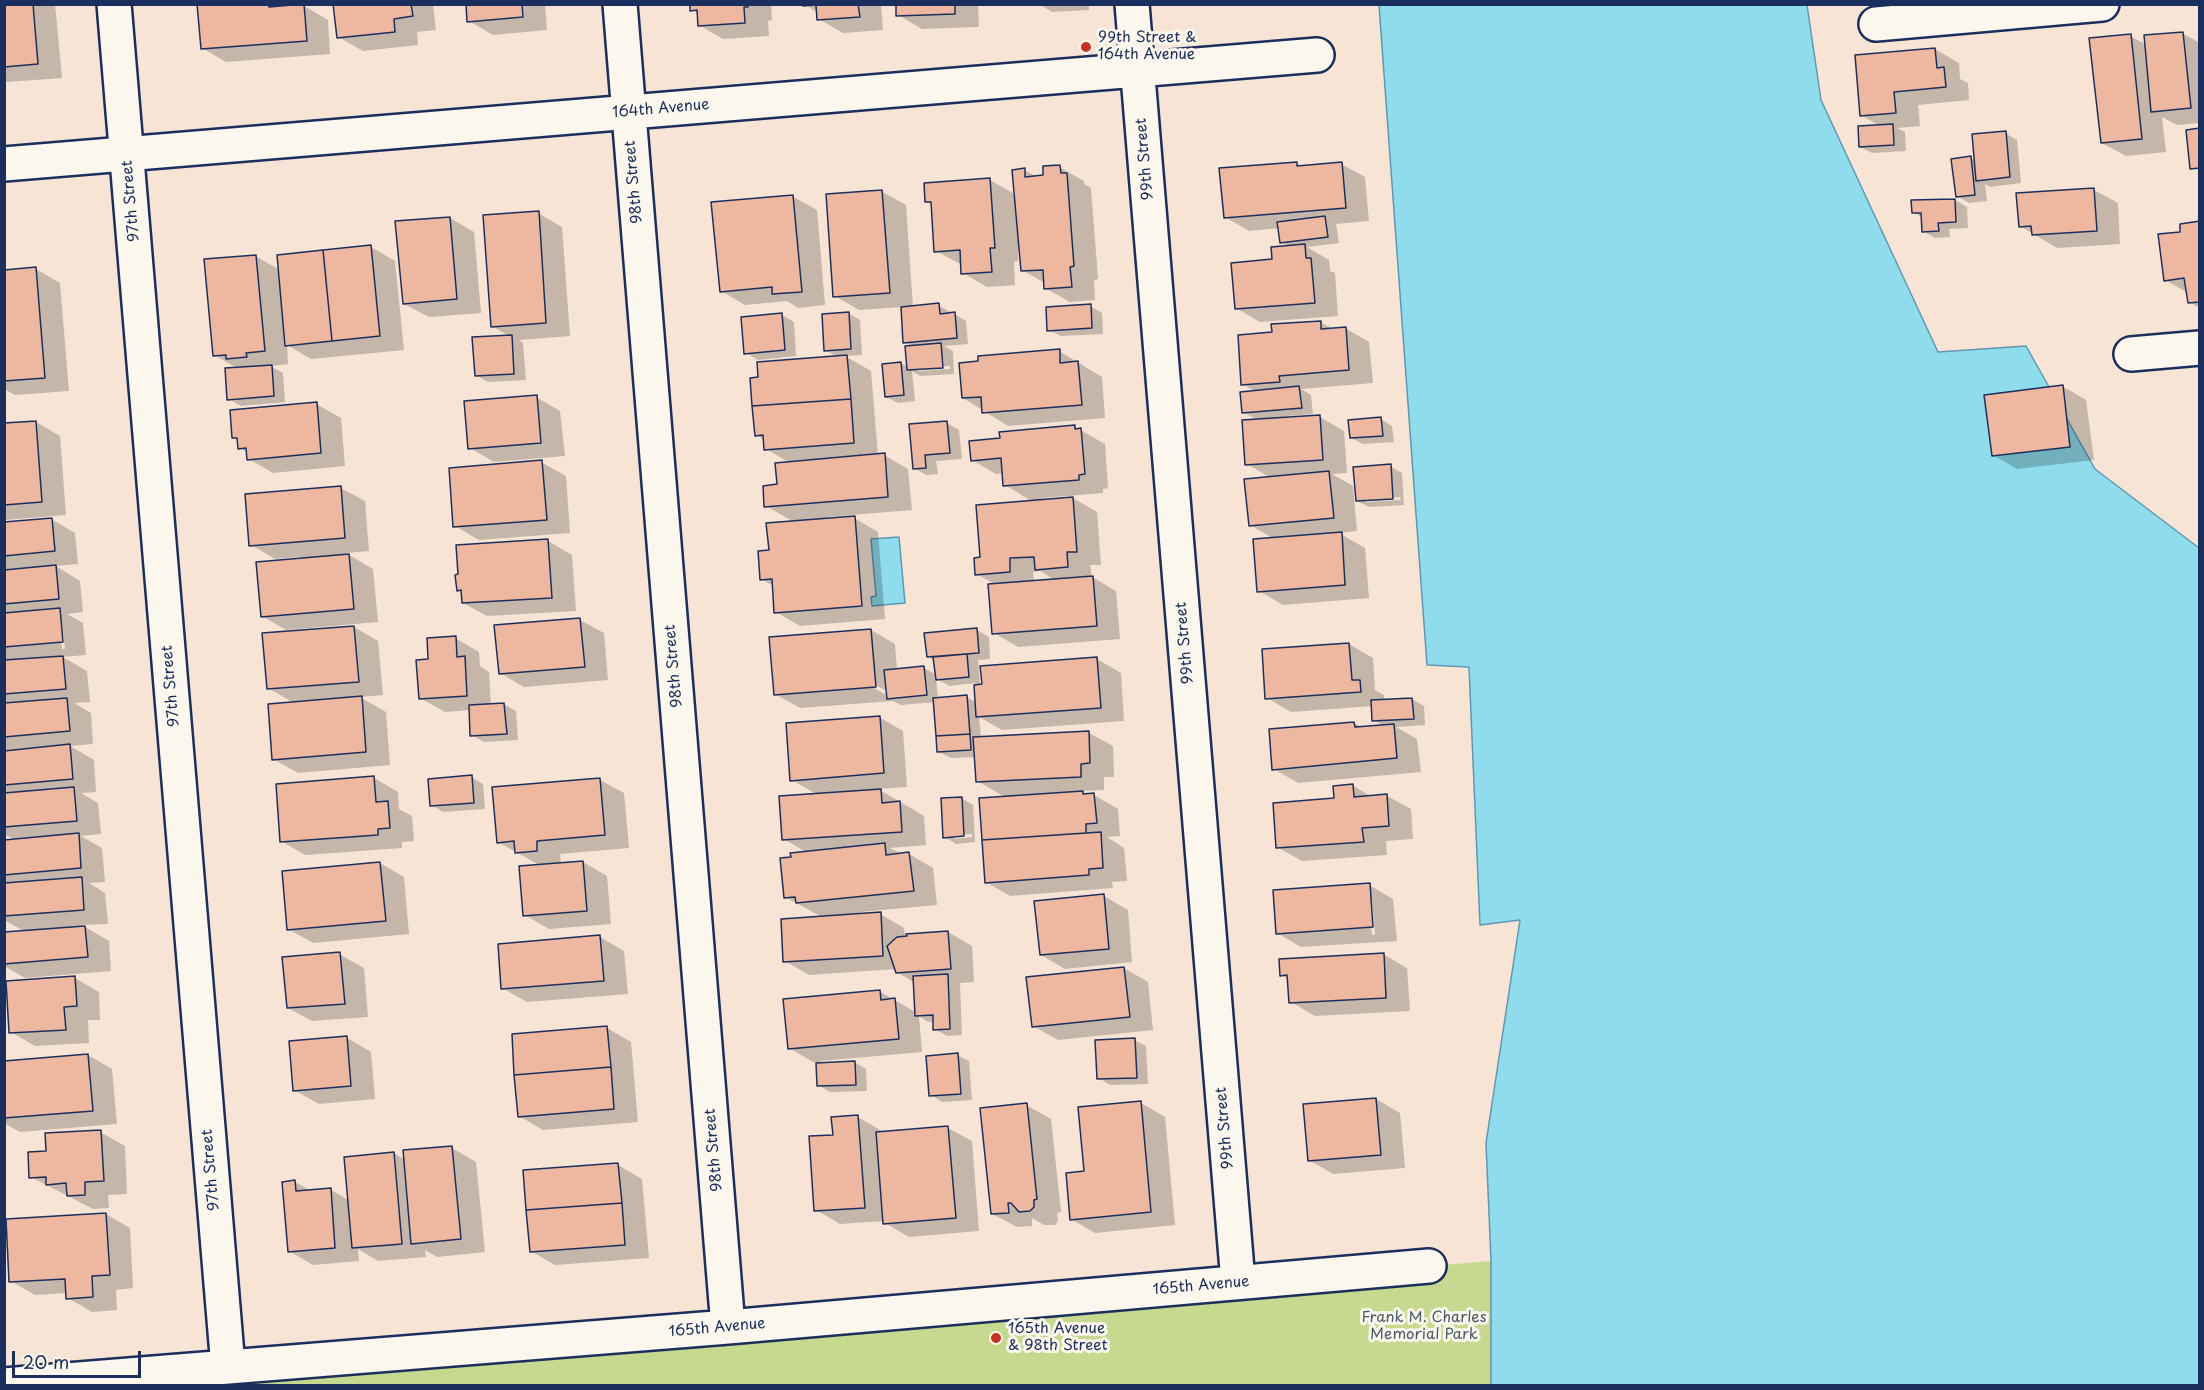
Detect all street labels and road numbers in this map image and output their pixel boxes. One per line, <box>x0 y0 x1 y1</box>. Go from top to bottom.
street label: 164th Avenue <box>612 96 710 122</box>
street label: 99th Street <box>1132 117 1158 201</box>
street label: 98th Street <box>621 140 647 224</box>
street label: 97th Street <box>118 159 144 243</box>
street label: 99th Street <box>1172 601 1198 685</box>
street label: 98th Street <box>661 624 687 708</box>
street label: 97th Street <box>158 644 184 728</box>
street label: 99th Street <box>1212 1086 1238 1170</box>
street label: 98th Street <box>701 1108 727 1192</box>
street label: 97th Street <box>198 1128 224 1212</box>
street label: 165th Avenue <box>1152 1273 1250 1299</box>
street label: 165th Avenue <box>668 1315 766 1341</box>

